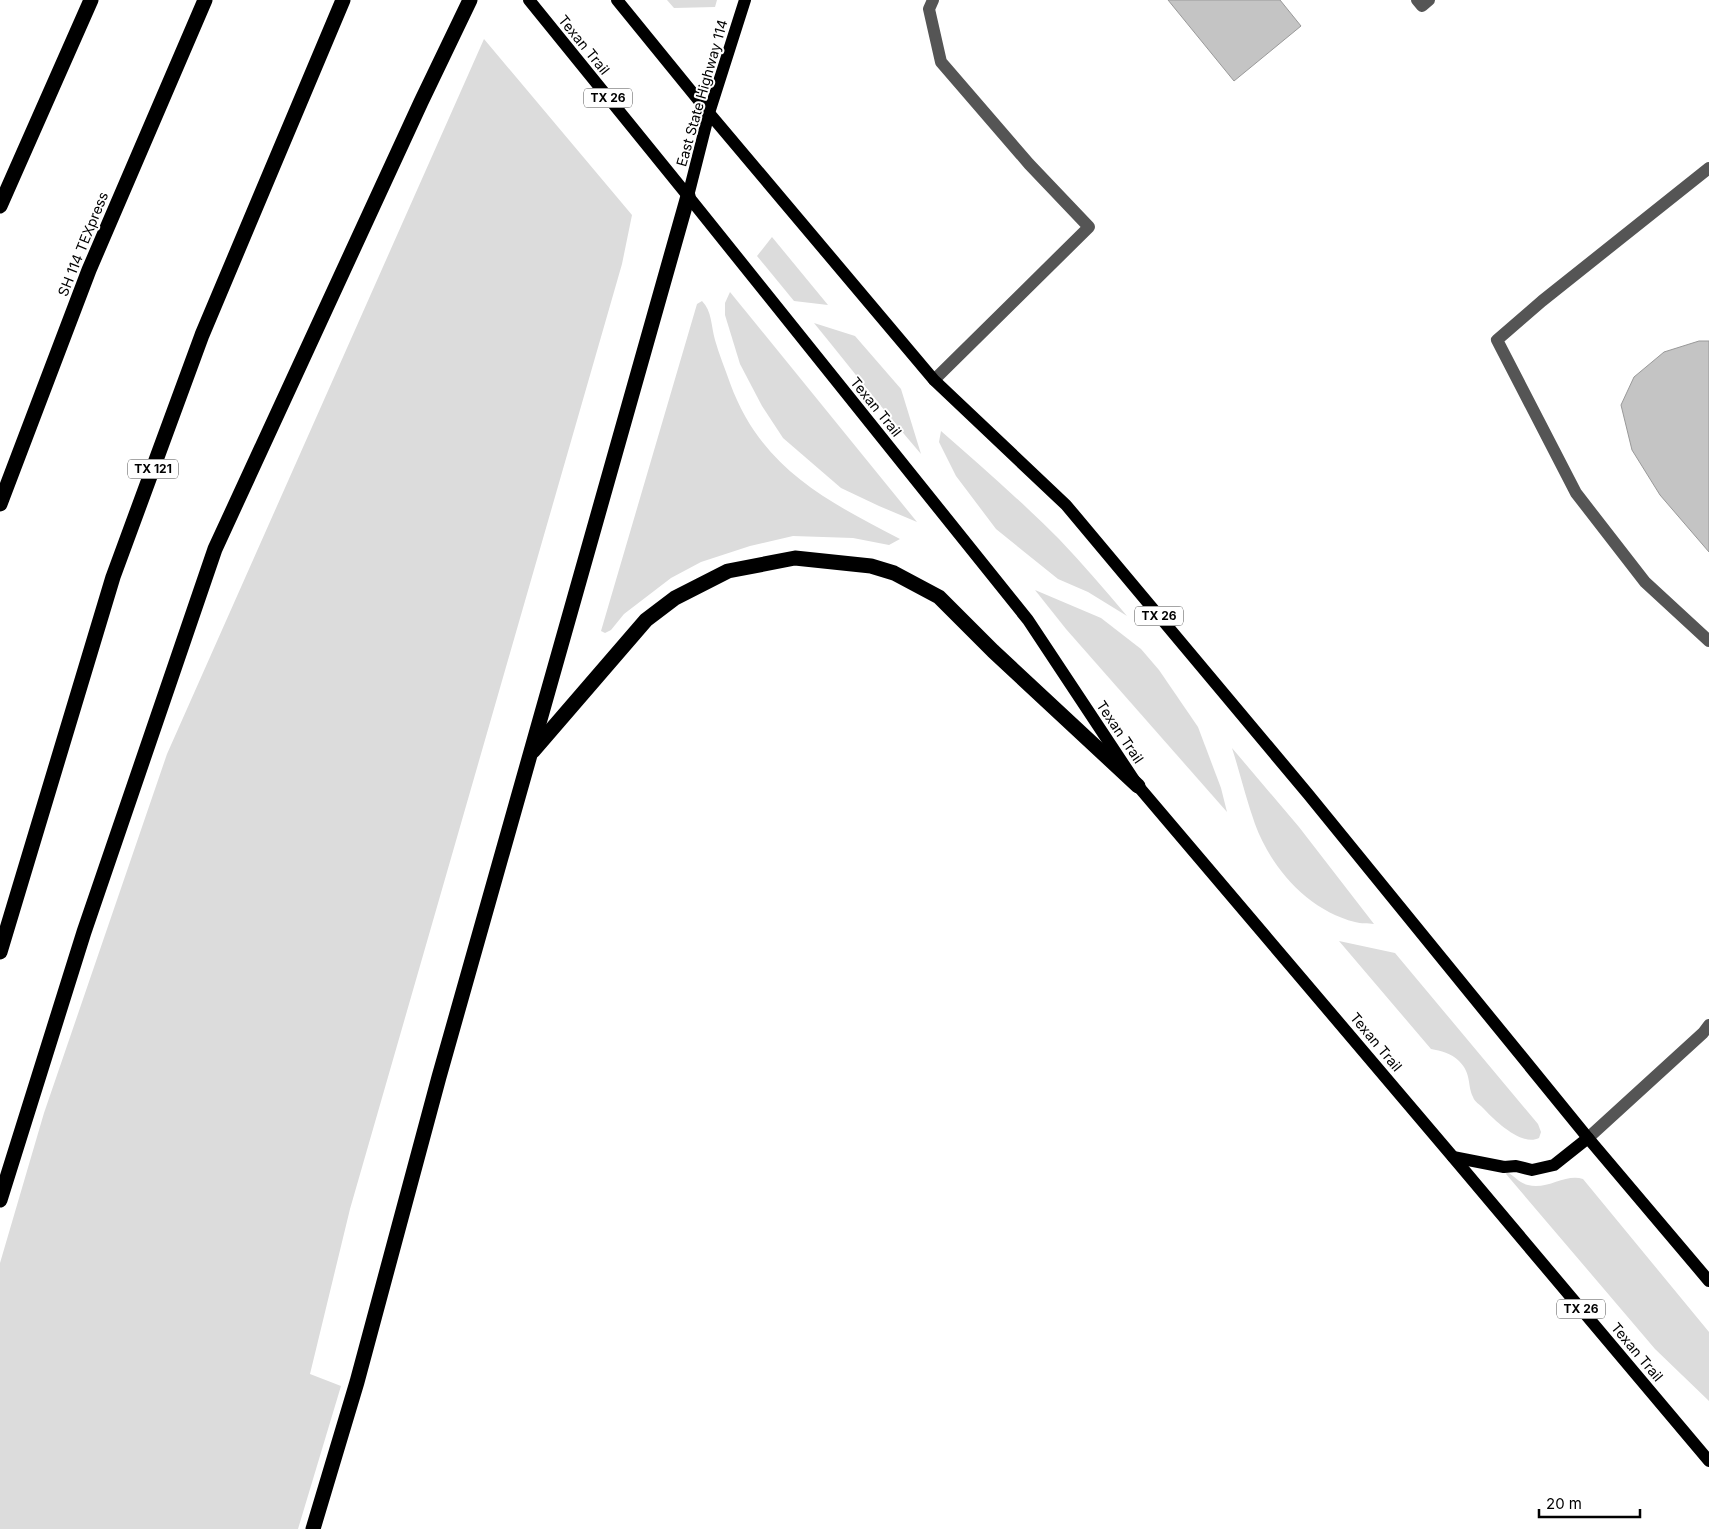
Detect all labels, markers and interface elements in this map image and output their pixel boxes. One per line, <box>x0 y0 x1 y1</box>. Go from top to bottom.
street label: Texan Trail <box>555 11 614 78</box>
street label: East State Highway 114 <box>672 17 731 168</box>
road number: TX 26 <box>584 89 632 108</box>
street label: SH 114 TEXpress <box>54 189 111 299</box>
street label: Texan Trail <box>847 373 906 440</box>
road number: TX 121 <box>128 459 178 478</box>
road number: TX 26 <box>1135 606 1183 626</box>
street label: Texan Trail <box>1093 697 1148 766</box>
street label: Texan Trail <box>1347 1009 1406 1075</box>
road number: TX 26 <box>1557 1300 1605 1318</box>
street label: Texan Trail <box>1608 1319 1667 1385</box>
scale bar <box>1539 1486 1640 1518</box>
text: 20 m <box>1546 1494 1582 1513</box>

